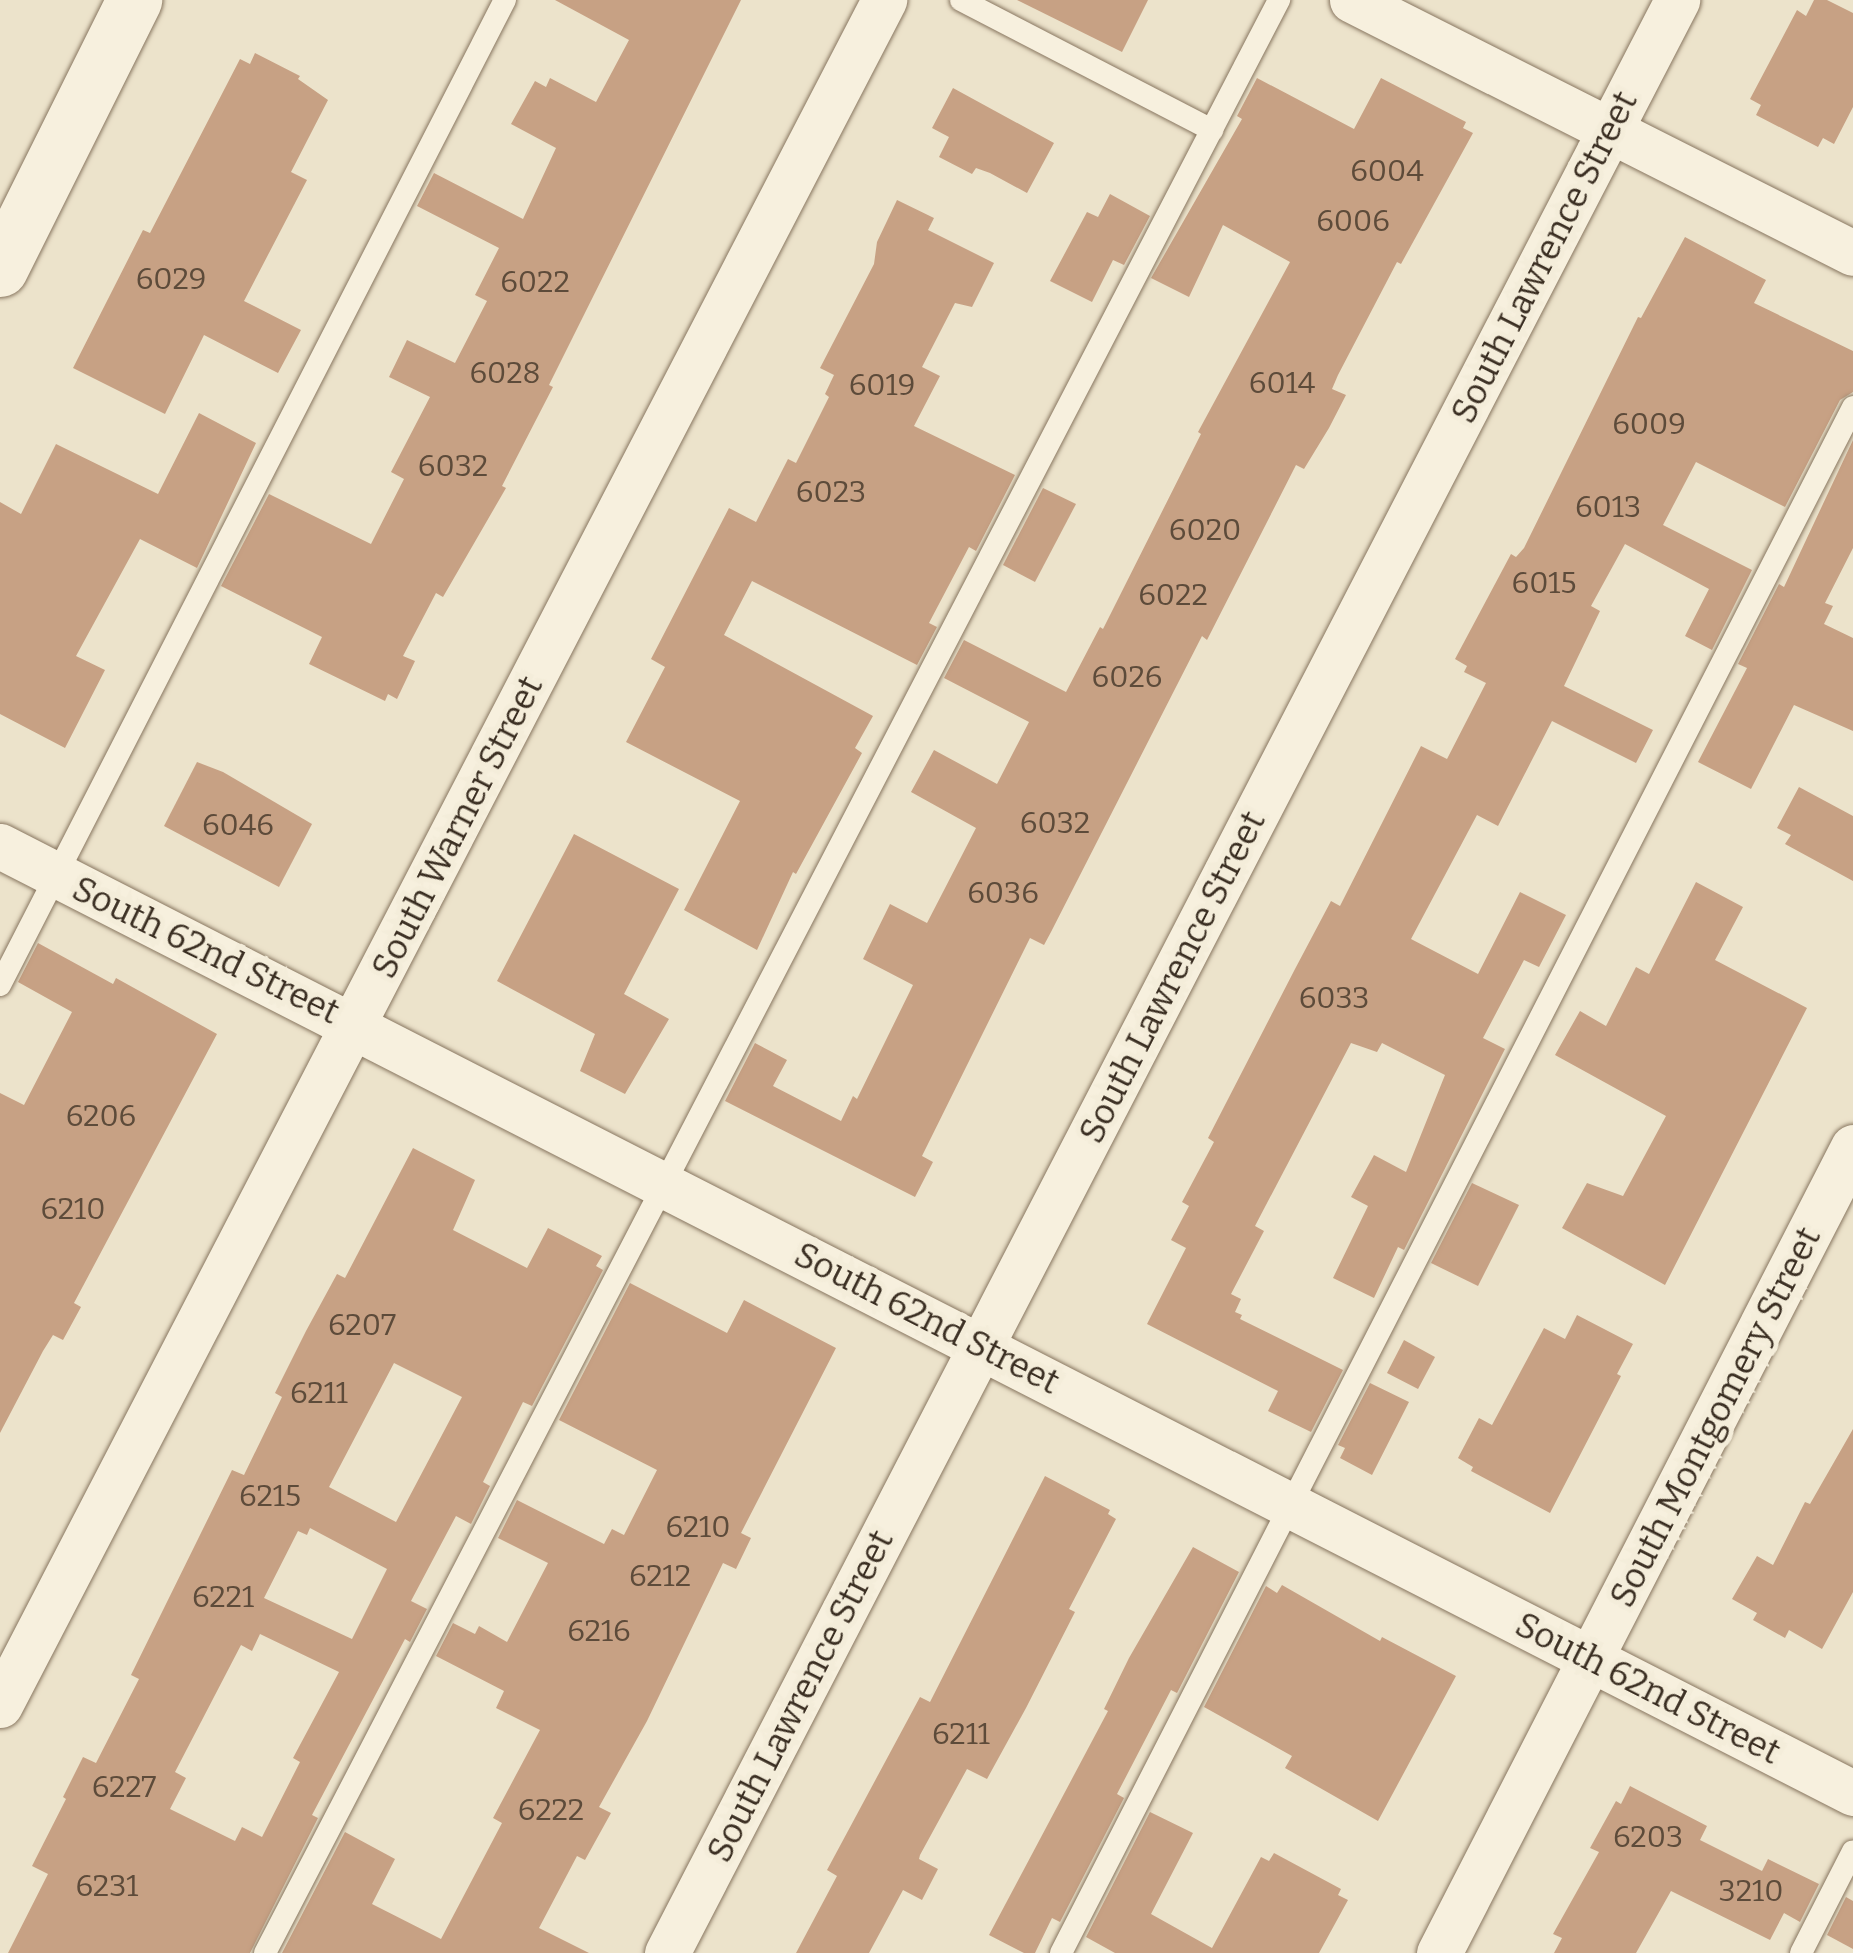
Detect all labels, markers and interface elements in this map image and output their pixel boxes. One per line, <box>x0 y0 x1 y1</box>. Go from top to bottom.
street label: South Lawrence Street <box>1442 84 1646 430</box>
house number: 6004 <box>1350 153 1424 189</box>
house number: 6006 <box>1316 203 1390 239</box>
house number: 6029 <box>136 261 206 297</box>
house number: 6022 <box>500 264 570 300</box>
house number: 6028 <box>469 355 541 391</box>
house number: 6014 <box>1249 365 1315 401</box>
house number: 6019 <box>849 367 915 403</box>
house number: 6009 <box>1612 406 1686 442</box>
house number: 6032 <box>418 448 488 484</box>
house number: 6023 <box>796 474 866 510</box>
house number: 6013 <box>1575 489 1641 525</box>
house number: 6020 <box>1169 512 1241 548</box>
house number: 6015 <box>1512 565 1576 601</box>
house number: 6022 <box>1138 577 1208 613</box>
house number: 6026 <box>1092 659 1162 695</box>
street label: South Warner Street <box>363 669 551 985</box>
street label: South Lawrence Street <box>1070 804 1274 1150</box>
house number: 6032 <box>1020 805 1090 841</box>
house number: 6046 <box>202 807 274 843</box>
street label: South 62nd Street <box>66 867 346 1033</box>
house number: 6036 <box>967 875 1039 911</box>
house number: 6033 <box>1299 980 1369 1016</box>
house number: 6206 <box>66 1098 136 1134</box>
house number: 6210 <box>40 1191 106 1227</box>
street label: South Montgomery Street <box>1601 1220 1829 1614</box>
street label: South 62nd Street <box>788 1233 1066 1403</box>
house number: 6207 <box>328 1307 396 1343</box>
house number: 6211 <box>290 1375 348 1411</box>
house number: 6215 <box>239 1478 301 1514</box>
house number: 6210 <box>665 1509 731 1545</box>
street label: South Lawrence Street <box>698 1523 902 1869</box>
house number: 6212 <box>629 1558 691 1594</box>
house number: 6221 <box>192 1579 254 1615</box>
street label: South 62nd Street <box>1509 1603 1787 1773</box>
house number: 6216 <box>567 1613 631 1649</box>
house number: 6211 <box>932 1716 990 1752</box>
house number: 6227 <box>92 1769 156 1805</box>
house number: 6222 <box>518 1792 584 1828</box>
house number: 6203 <box>1613 1819 1683 1855</box>
house number: 6231 <box>76 1868 138 1904</box>
house number: 3210 <box>1719 1873 1783 1909</box>

